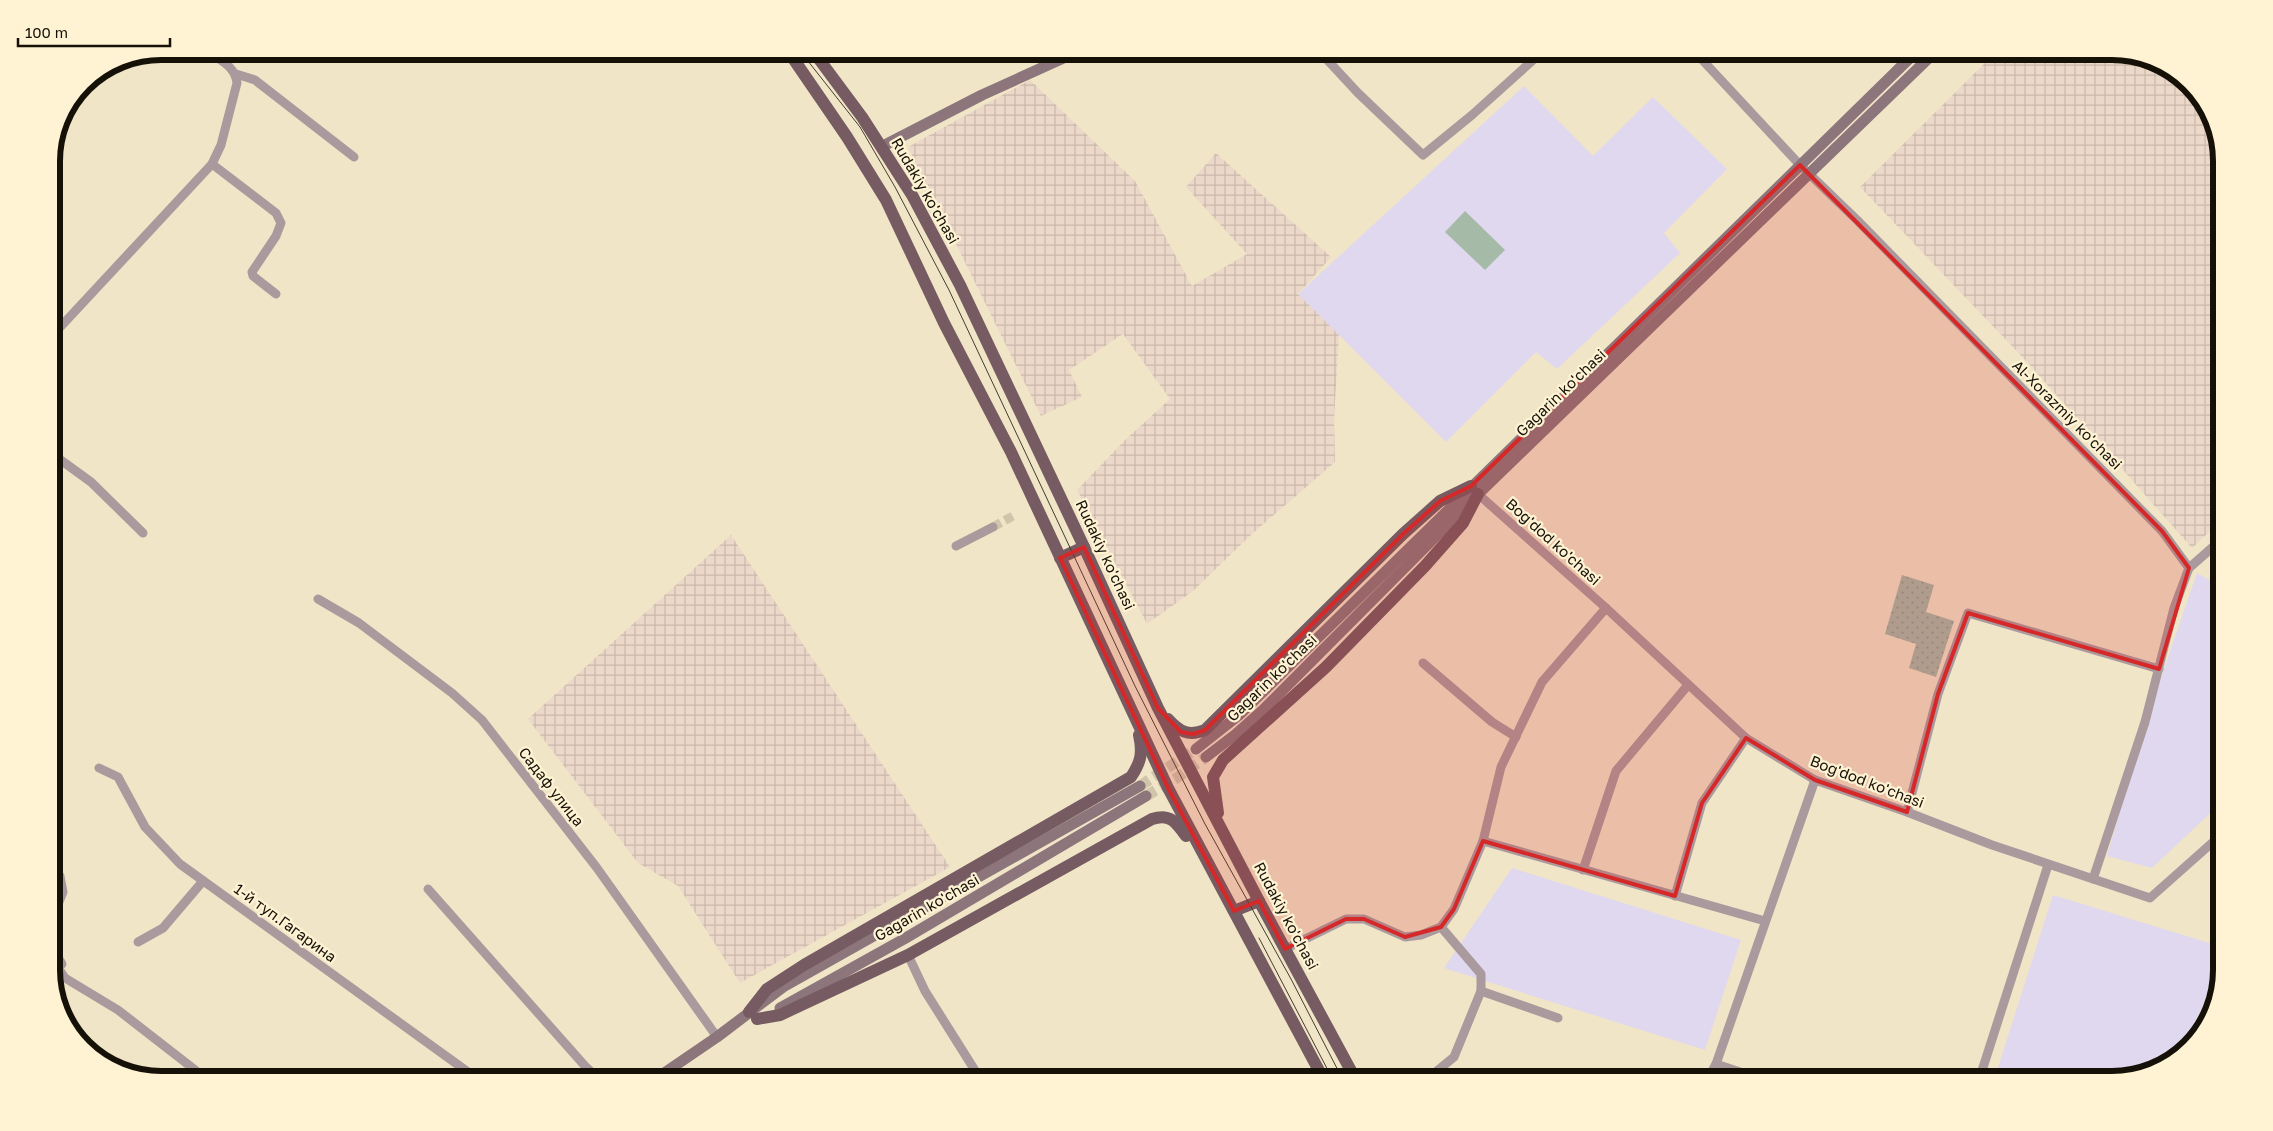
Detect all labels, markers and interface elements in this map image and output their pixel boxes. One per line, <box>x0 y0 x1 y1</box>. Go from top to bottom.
scale bar <box>18 15 170 47</box>
text: 100 m <box>25 23 68 41</box>
street label: Rudakiy ko'chasi <box>888 134 963 247</box>
street label: Gagarin ko'chasi <box>1512 345 1609 440</box>
street label: Al-Xorazmiy ko'chasi <box>2009 356 2126 473</box>
street label: Bog'dod ko'chasi <box>1503 494 1605 588</box>
street label: Rudakiy ko'chasi <box>1073 497 1139 612</box>
street label: Gagarin ko'chasi <box>1223 630 1320 725</box>
street label: Садаф улица <box>515 743 588 829</box>
street label: Bog'dod ko'chasi <box>1808 751 1927 811</box>
street label: Rudakiy ko'chasi <box>1251 859 1323 972</box>
street label: Gagarin ko'chasi <box>871 870 982 944</box>
street label: 1-й туп.Гагарина <box>231 879 340 965</box>

